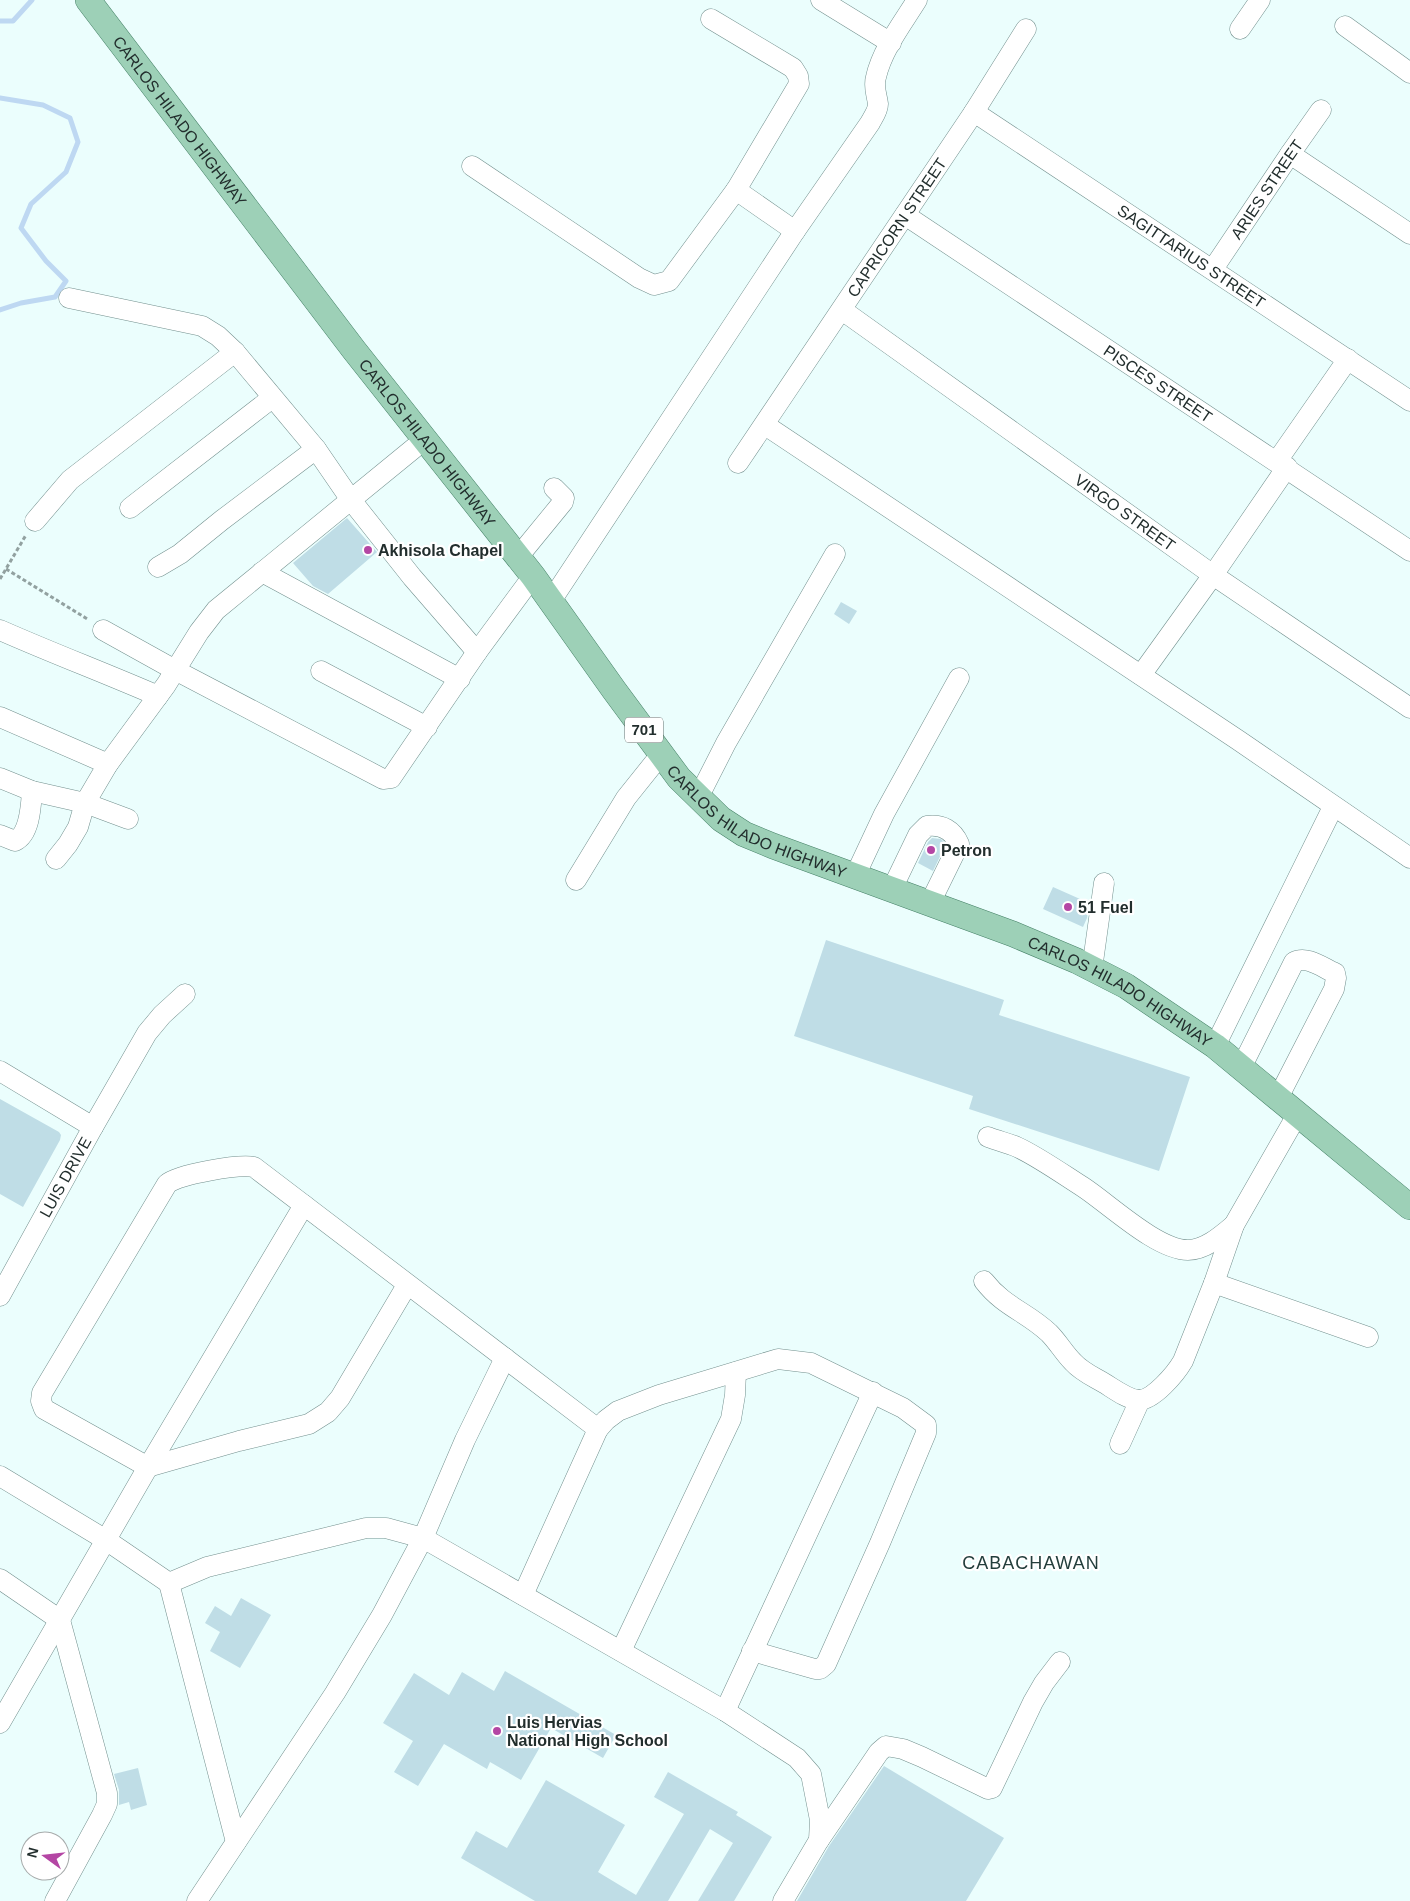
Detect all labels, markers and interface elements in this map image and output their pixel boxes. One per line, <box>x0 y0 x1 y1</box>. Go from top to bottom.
street label: CARLOS HILADO HIGHWAY <box>110 33 250 210</box>
street label: ARIES STREET <box>1228 137 1306 242</box>
street label: CAPRICORN STREET <box>844 155 950 300</box>
street label: SAGITTARIUS STREET <box>1114 202 1268 312</box>
street label: PISCES STREET <box>1101 342 1215 426</box>
street label: CARLOS HILADO HIGHWAY <box>356 356 499 531</box>
street label: VIRGO STREET <box>1071 471 1179 554</box>
place label: Akhisola Chapel <box>378 542 502 559</box>
marker: Akhisola Chapel <box>362 544 374 556</box>
road number: 701 <box>625 718 663 742</box>
street label: CARLOS HILADO HIGHWAY <box>664 762 849 881</box>
place label: Petron <box>941 842 992 859</box>
marker: Petron <box>925 844 937 856</box>
place label: 51 Fuel <box>1078 899 1133 916</box>
marker: 51 Fuel <box>1062 901 1074 913</box>
street label: CARLOS HILADO HIGHWAY <box>1025 933 1215 1051</box>
street label: LUIS DRIVE <box>36 1134 94 1220</box>
district label: CABACHAWAN <box>962 1553 1100 1573</box>
place label: Luis Hervias National High School <box>507 1714 668 1749</box>
marker: Luis Hervias National High School <box>491 1725 503 1737</box>
north arrow <box>20 1831 70 1881</box>
text: N <box>23 1846 41 1860</box>

